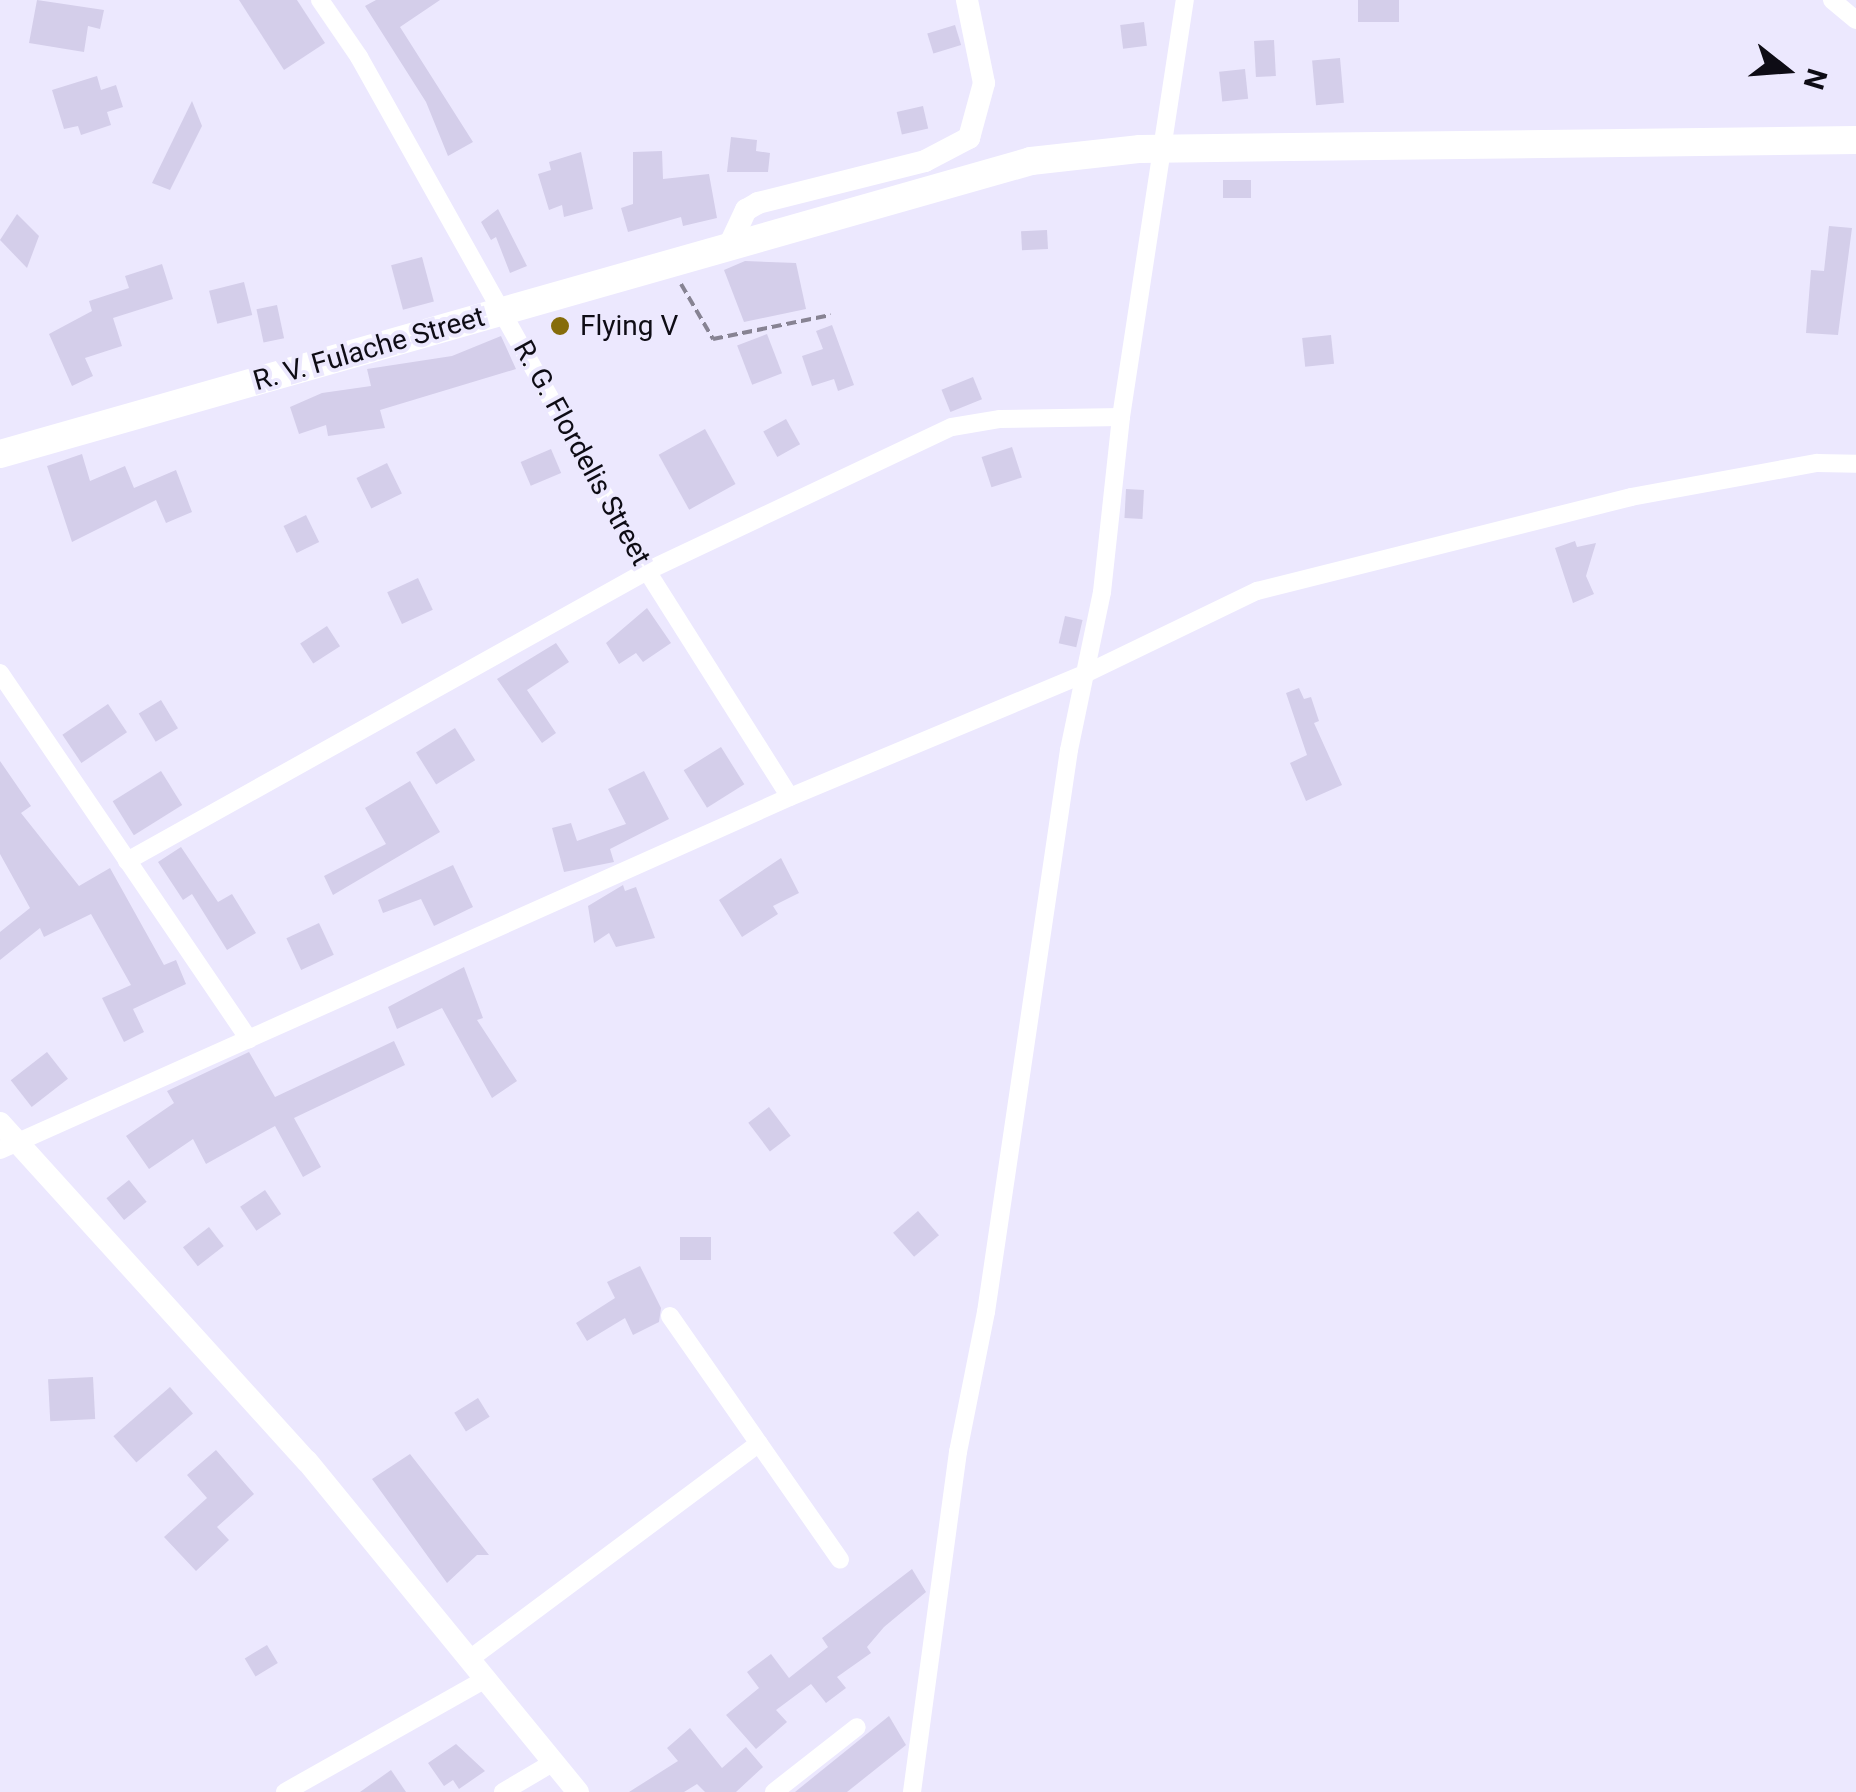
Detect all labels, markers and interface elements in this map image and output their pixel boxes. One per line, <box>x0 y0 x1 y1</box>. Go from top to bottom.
north arrow <box>1736 20 1836 120</box>
text: N <box>1797 65 1834 93</box>
street label: R. V. Fulache Street <box>249 300 489 398</box>
place label: Flying V <box>580 309 678 343</box>
marker: Flying V <box>549 315 571 337</box>
street label: R. G. Flordelis Street <box>506 335 658 571</box>

